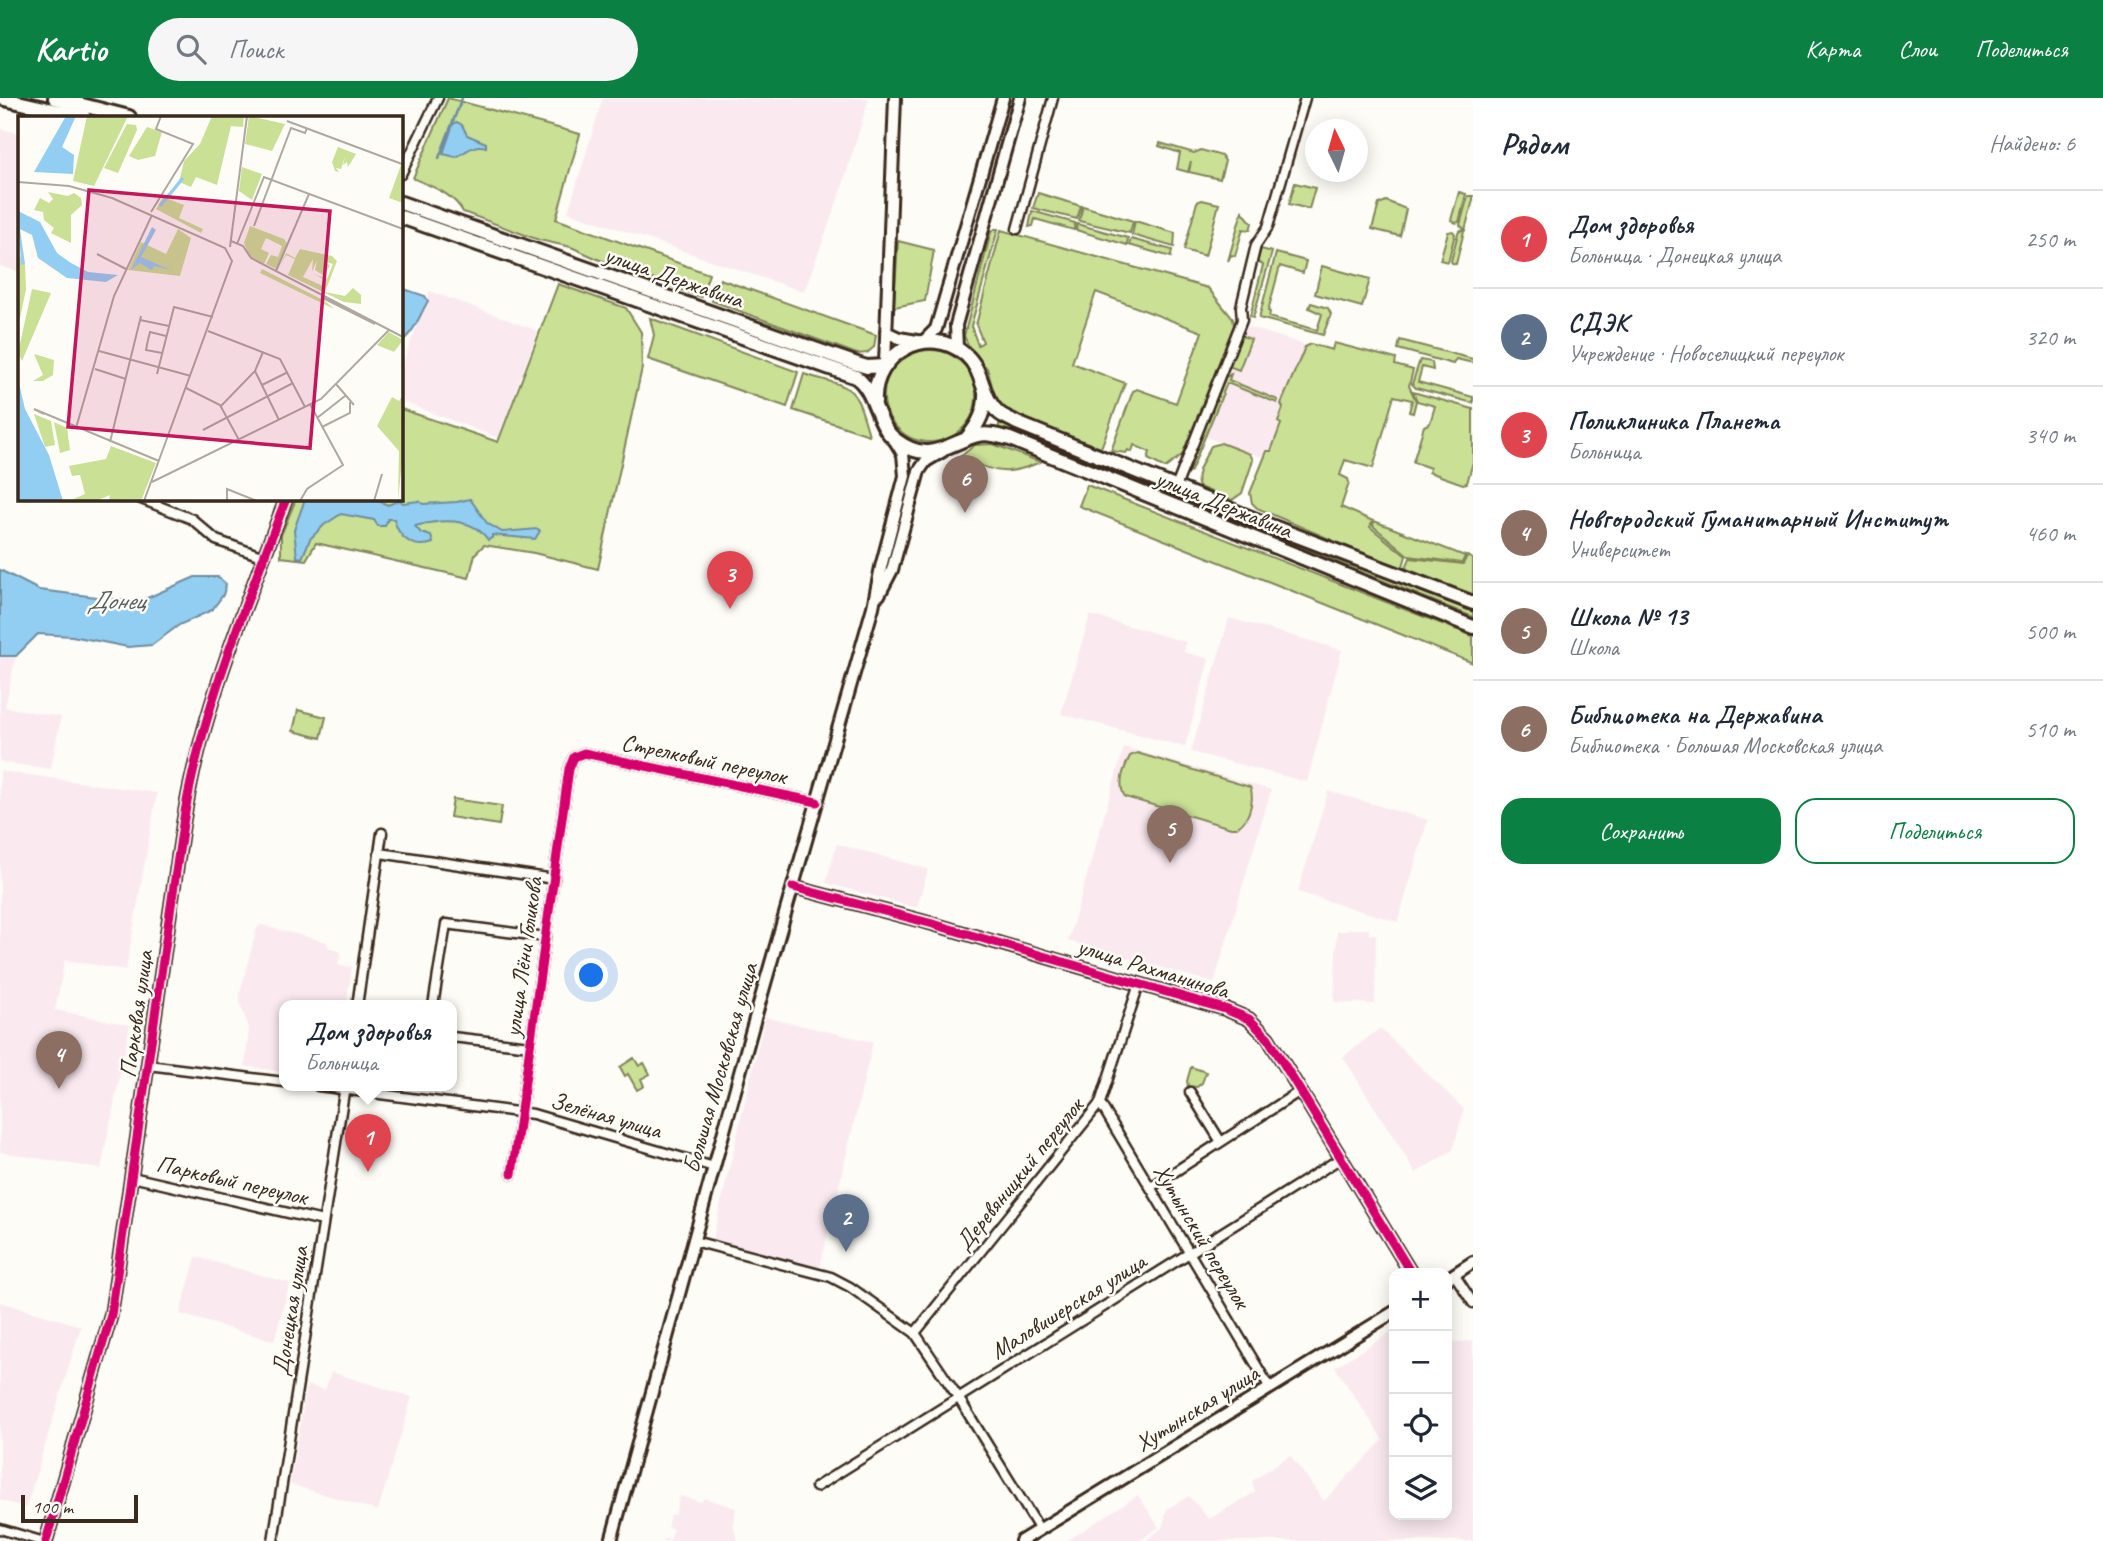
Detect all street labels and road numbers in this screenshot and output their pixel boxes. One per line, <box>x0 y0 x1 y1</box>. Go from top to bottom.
street label: улица Державина <box>599 239 749 315</box>
street label: улица Державина <box>1150 462 1298 546</box>
street label: Стрелковый переулок <box>619 727 791 792</box>
street label: улица Лёни Голикова <box>497 874 549 1041</box>
street label: улица Рахманинова <box>1072 930 1233 1006</box>
street label: Парковая улица <box>112 947 160 1079</box>
street label: Большая Московская улица <box>676 958 765 1177</box>
street label: Зелёная улица <box>547 1085 666 1146</box>
street label: Деревяницкий переулок <box>948 1090 1091 1256</box>
street label: Парковый переулок <box>154 1148 312 1212</box>
street label: Хутынский переулок <box>1147 1158 1258 1316</box>
street label: Донецкая улица <box>265 1243 315 1378</box>
street label: Маловишерская улица <box>985 1245 1153 1366</box>
street label: Хутынская улица <box>1130 1357 1266 1458</box>

